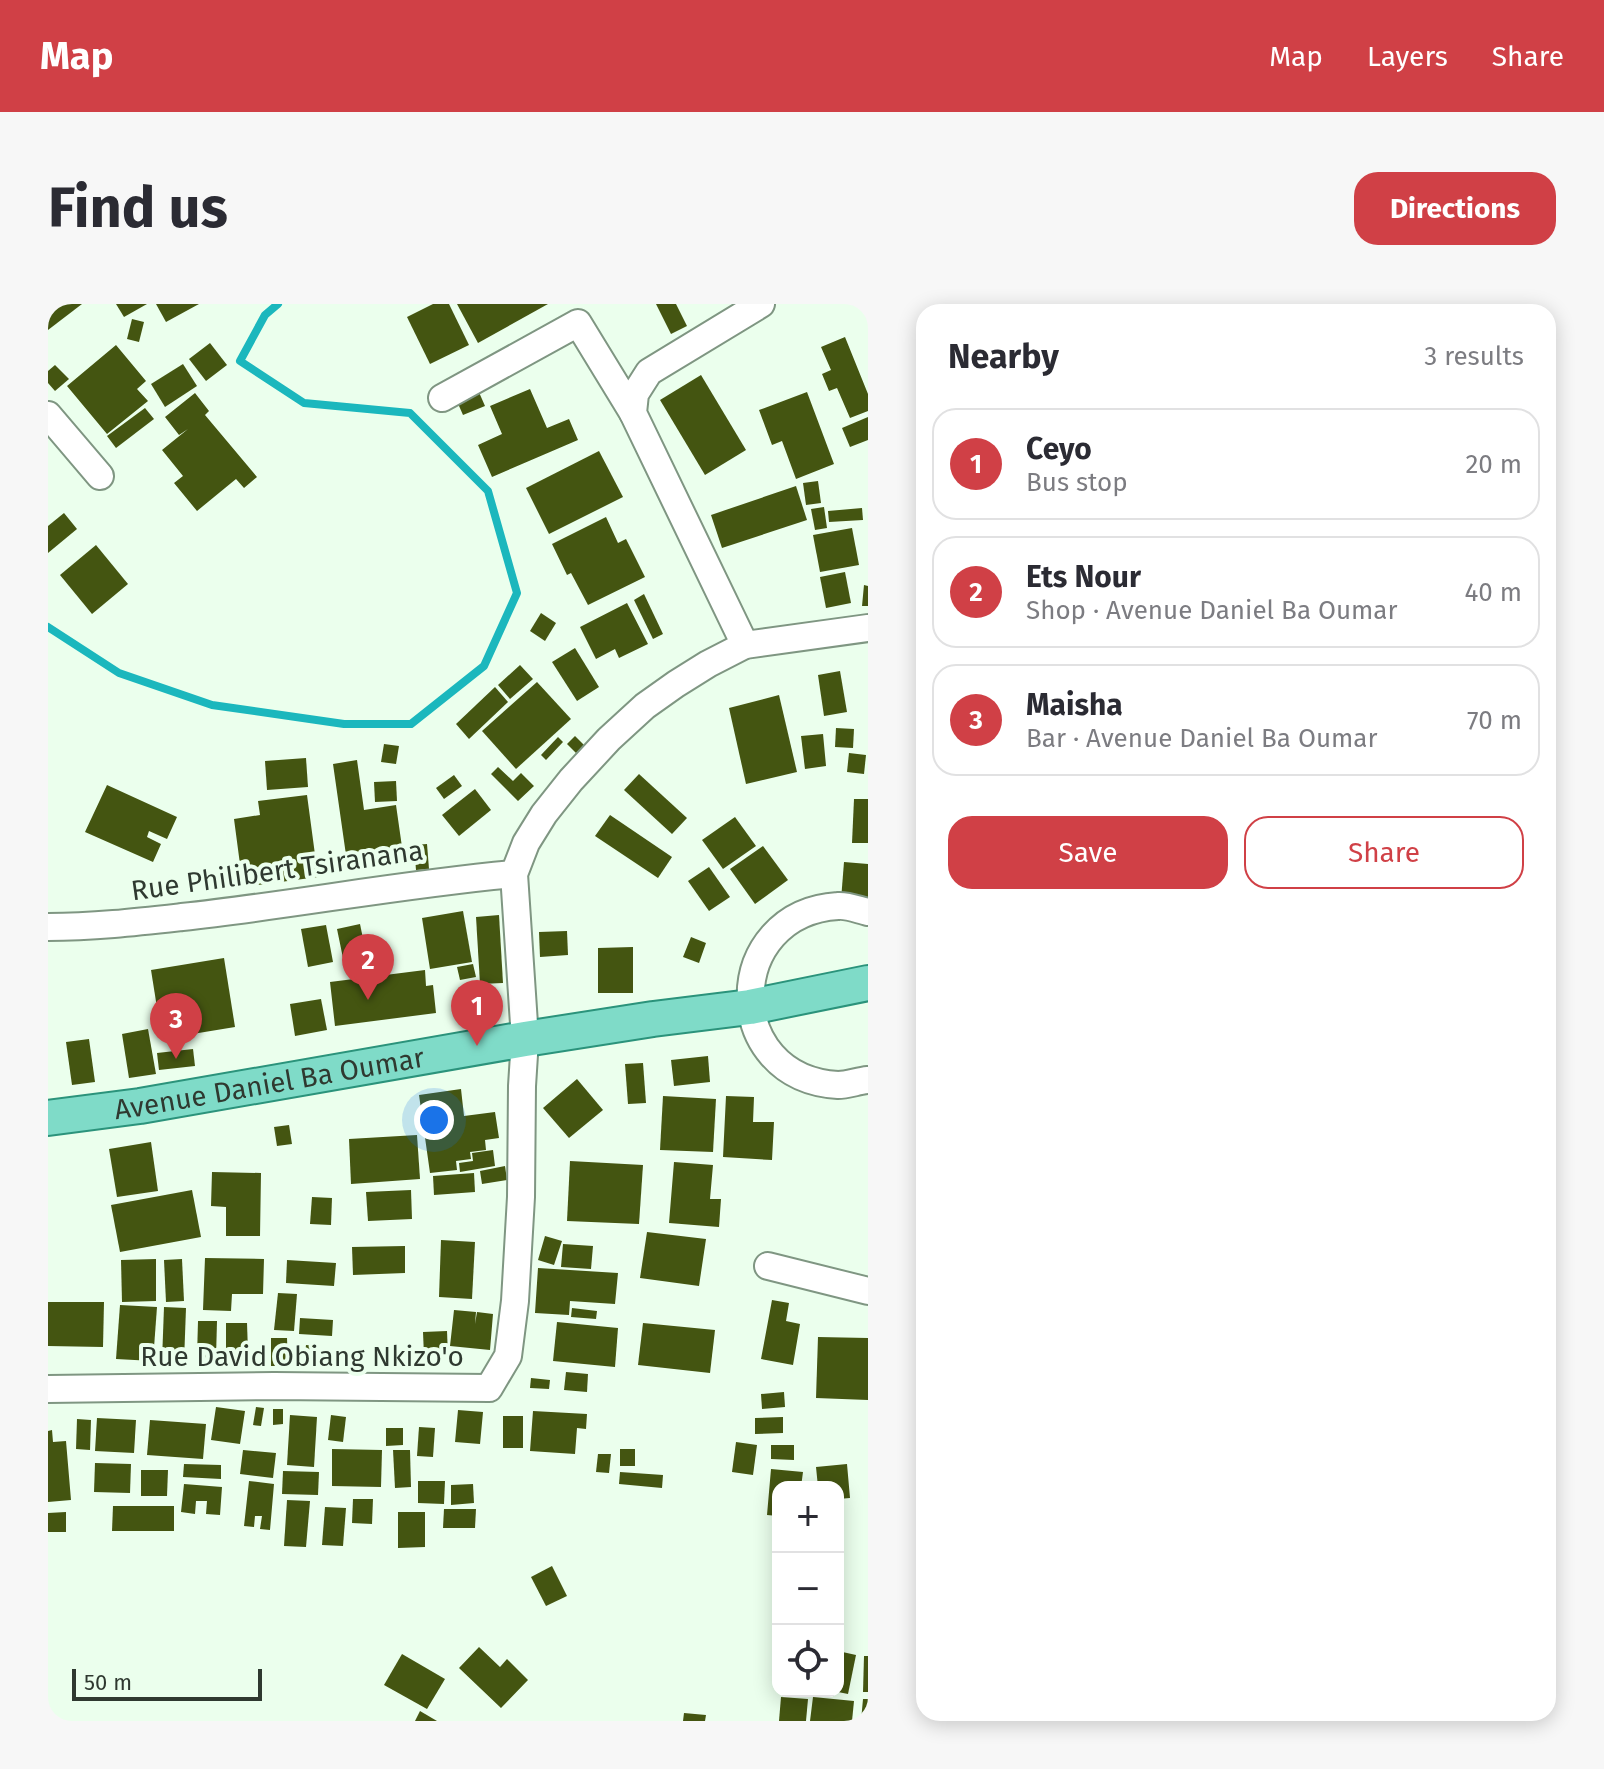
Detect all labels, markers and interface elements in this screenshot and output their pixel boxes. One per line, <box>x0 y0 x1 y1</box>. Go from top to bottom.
text: Map <box>40 33 113 79</box>
text: Map <box>1269 40 1323 73</box>
text: Layers <box>1367 40 1448 73</box>
text: Share <box>1492 40 1564 73</box>
button: Directions <box>1354 172 1556 245</box>
text: Find us <box>48 175 228 242</box>
text: Nearby <box>948 336 1059 377</box>
text: 3 results <box>1424 341 1524 372</box>
text: Ceyo <box>1026 431 1092 467</box>
text: 1 <box>970 449 982 480</box>
text: 20 m <box>1465 449 1522 480</box>
text: Bus stop <box>1026 467 1128 498</box>
text: Ets Nour <box>1026 559 1141 595</box>
text: 2 <box>969 577 983 608</box>
text: 40 m <box>1464 577 1522 608</box>
text: Shop · Avenue Daniel Ba Oumar <box>1026 595 1398 626</box>
text: Maisha <box>1026 687 1123 723</box>
text: 3 <box>969 705 983 736</box>
text: 70 m <box>1467 705 1522 736</box>
text: Bar · Avenue Daniel Ba Oumar <box>1026 723 1378 754</box>
button: Save <box>948 816 1228 889</box>
button: Share <box>1244 816 1524 889</box>
street label: Rue Philibert Tsiranana <box>129 834 425 907</box>
pin: 2 <box>342 934 394 1000</box>
pin: 1 <box>451 980 503 1046</box>
pin: 3 <box>150 993 202 1059</box>
street label: Avenue Daniel Ba Oumar <box>112 1041 427 1126</box>
your location <box>414 1100 454 1140</box>
street label: Rue David Obiang Nkizo'o <box>140 1340 464 1373</box>
map controls <box>772 1481 844 1697</box>
button: + <box>772 1481 844 1553</box>
button: − <box>772 1553 844 1625</box>
button: locate <box>772 1625 844 1697</box>
scale bar <box>72 1665 262 1701</box>
text: 50 m <box>84 1669 132 1696</box>

